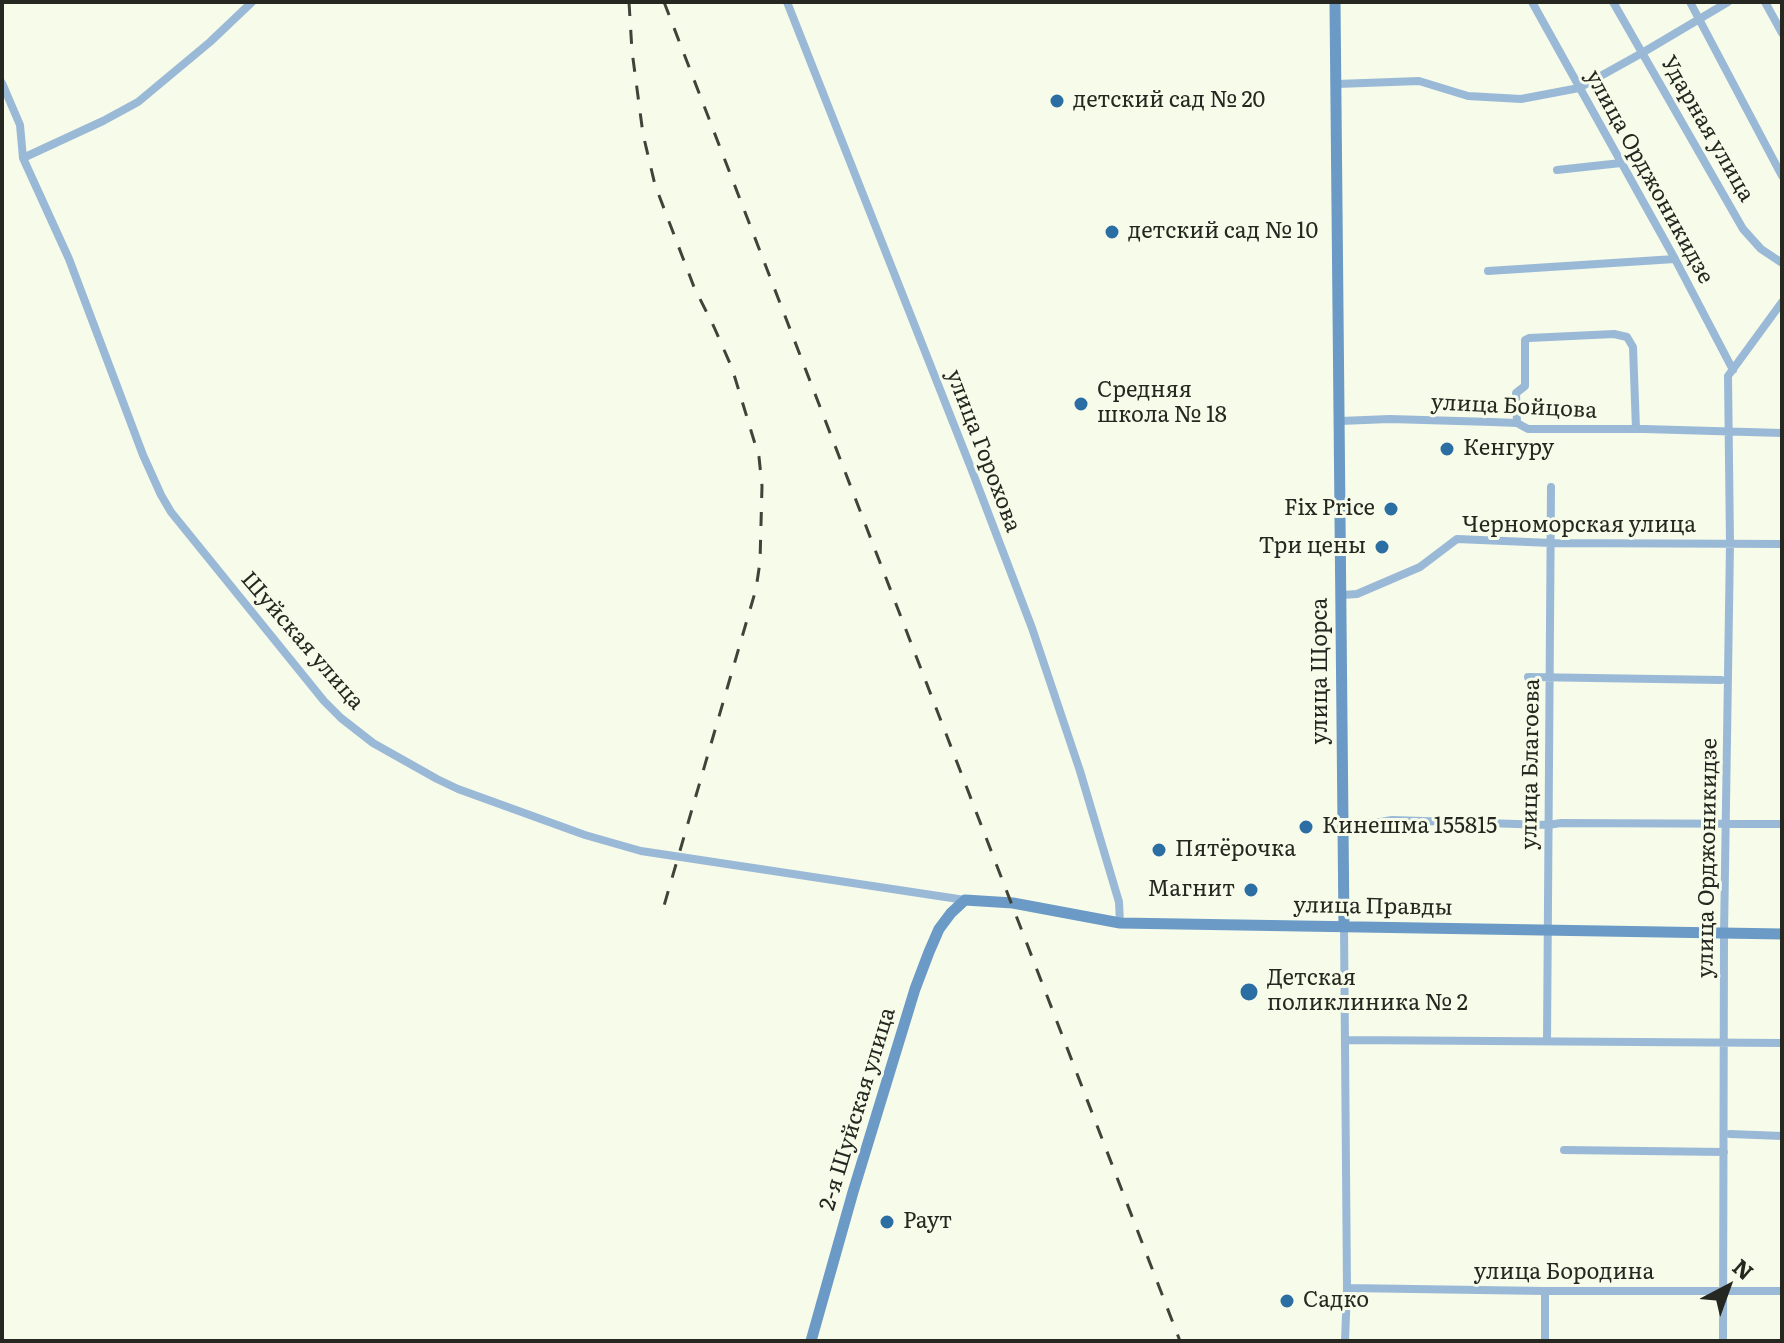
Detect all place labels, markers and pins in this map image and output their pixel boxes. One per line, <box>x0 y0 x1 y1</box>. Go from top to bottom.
place label: детский сад № 20 <box>1073 88 1265 114</box>
marker: детский сад № 20 <box>1048 92 1066 110</box>
place label: детский сад № 10 <box>1128 219 1318 245</box>
marker: детский сад № 10 <box>1103 223 1121 241</box>
place label: Средняя школа № 18 <box>1097 378 1227 430</box>
marker: Средняя школа № 18 <box>1072 395 1090 413</box>
place label: Кенгуру <box>1463 436 1554 462</box>
marker: Кенгуру <box>1438 440 1456 458</box>
place label: Fix Price <box>1284 496 1375 522</box>
marker: Fix Price <box>1382 500 1400 518</box>
place label: Три цены <box>1258 534 1366 560</box>
marker: Три цены <box>1373 538 1391 556</box>
place label: Кинешма 155815 <box>1322 814 1497 840</box>
marker: Кинешма 155815 <box>1297 818 1315 836</box>
place label: Пятёрочка <box>1175 837 1296 863</box>
marker: Пятёрочка <box>1150 841 1168 859</box>
place label: Магнит <box>1148 877 1235 903</box>
marker: Магнит <box>1242 881 1260 899</box>
place label: Детская поликлиника № 2 <box>1267 966 1468 1018</box>
marker: Детская поликлиника № 2 <box>1238 981 1260 1003</box>
place label: Раут <box>903 1209 952 1235</box>
marker: Раут <box>878 1213 896 1231</box>
place label: Садко <box>1303 1288 1369 1314</box>
marker: Садко <box>1278 1292 1296 1310</box>

